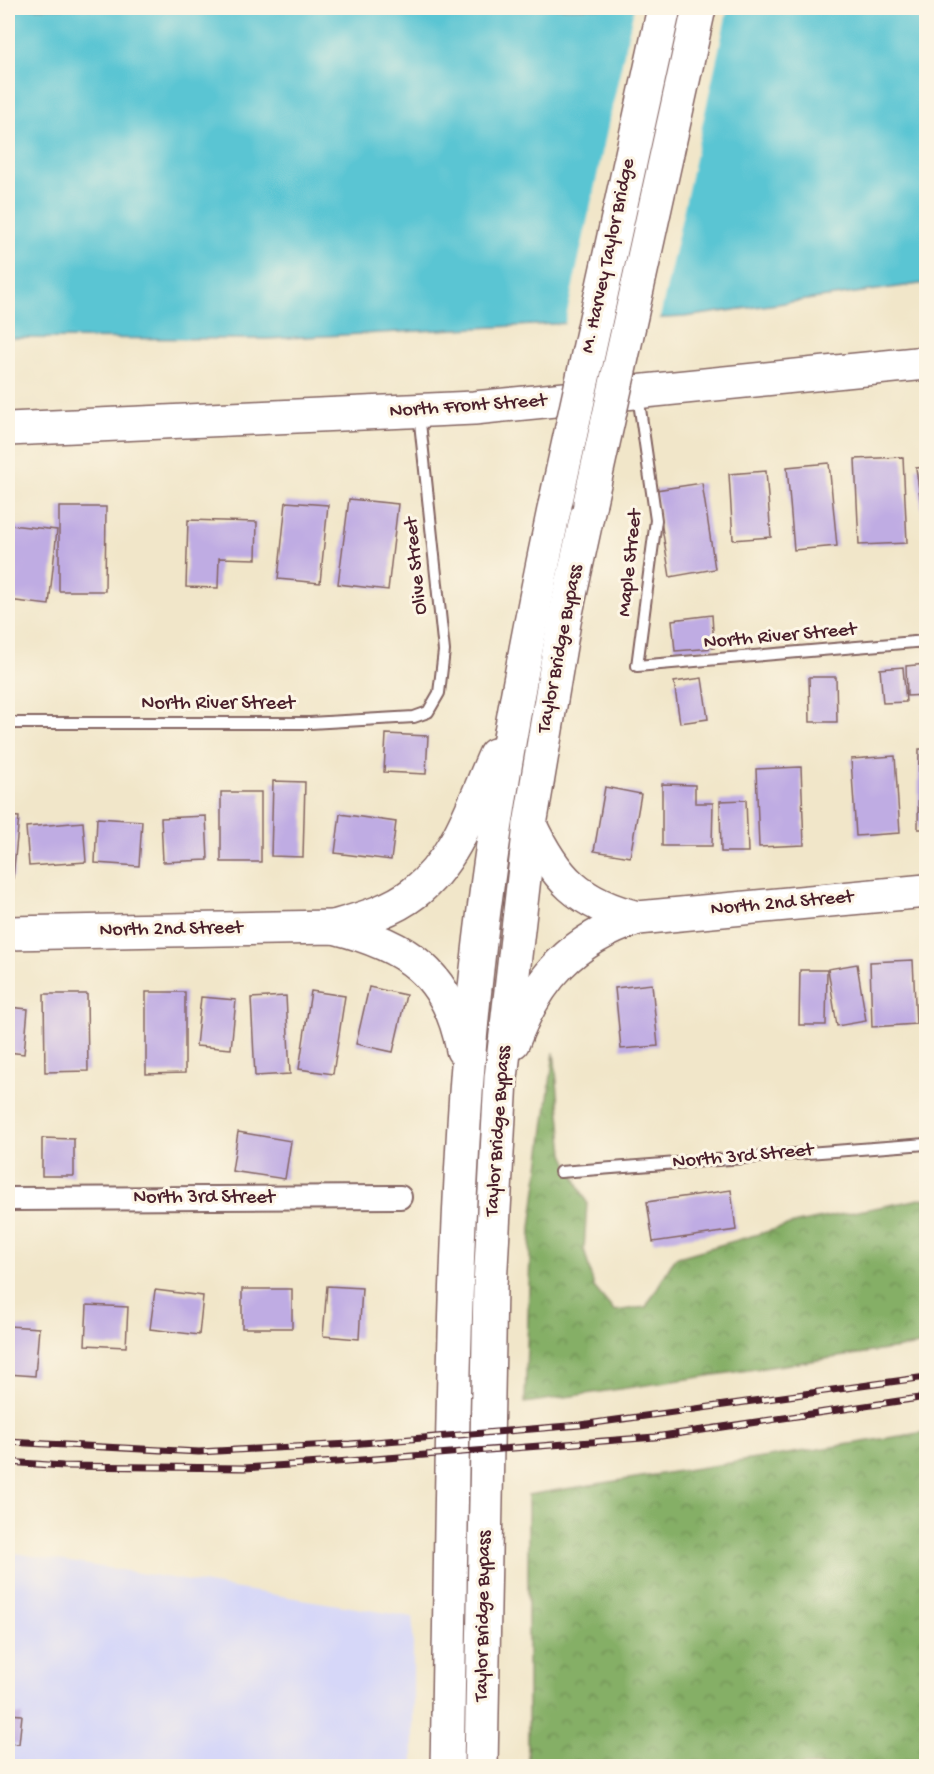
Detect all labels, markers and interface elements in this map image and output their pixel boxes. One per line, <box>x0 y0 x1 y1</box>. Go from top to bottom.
street label: M. Harvey Taylor Bridge <box>577 156 641 355</box>
street label: North Front Street <box>389 390 549 424</box>
street label: Maple Street <box>614 506 648 618</box>
street label: Olive Street <box>400 514 434 616</box>
street label: Taylor Bridge Bypass <box>533 562 589 736</box>
street label: North River Street <box>703 619 859 655</box>
street label: North River Street <box>141 693 296 716</box>
street label: North 2nd Street <box>710 886 856 922</box>
street label: North 2nd Street <box>99 917 245 943</box>
street label: Taylor Bridge Bypass <box>482 1044 516 1218</box>
street label: North 3rd Street <box>672 1139 816 1175</box>
street label: North 3rd Street <box>133 1187 277 1210</box>
street label: Taylor Bridge Bypass <box>471 1530 497 1703</box>

